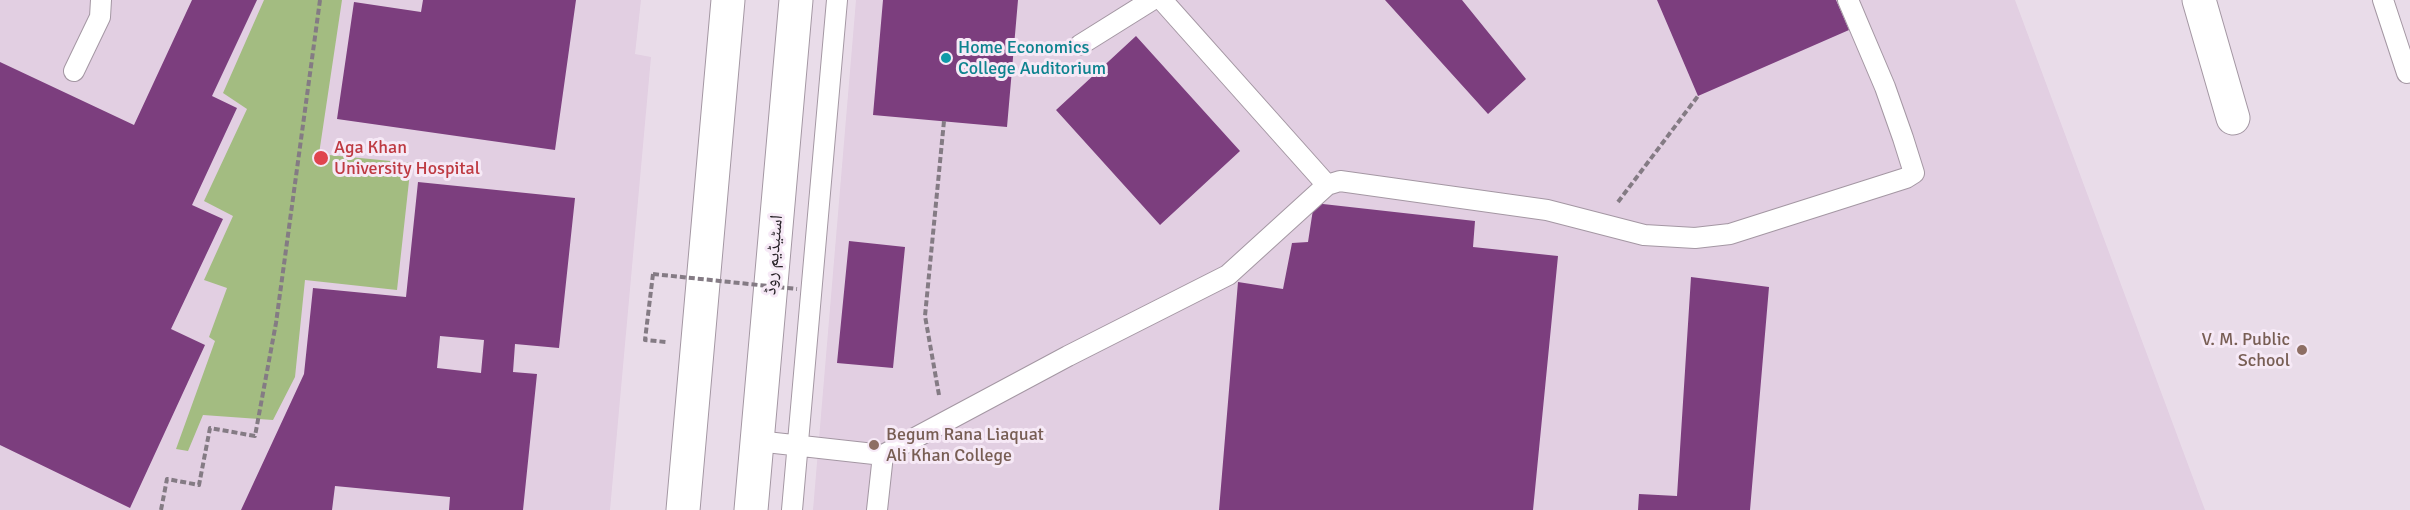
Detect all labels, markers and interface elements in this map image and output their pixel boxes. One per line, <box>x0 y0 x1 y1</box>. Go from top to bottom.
place label: Home Economics College Auditorium <box>958 37 1106 80</box>
marker: Home Economics College Auditorium <box>939 51 953 65</box>
place label: Aga Khan University Hospital <box>334 137 480 180</box>
marker: Aga Khan University Hospital <box>312 149 330 167</box>
street label: اسٹیڈیم روڈ <box>760 214 788 296</box>
place label: V. M. Public School <box>2201 329 2290 372</box>
marker: V. M. Public School <box>2295 343 2309 357</box>
place label: Begum Rana Liaquat Ali Khan College <box>886 424 1044 466</box>
marker: Begum Rana Liaquat Ali Khan College <box>867 438 881 452</box>

